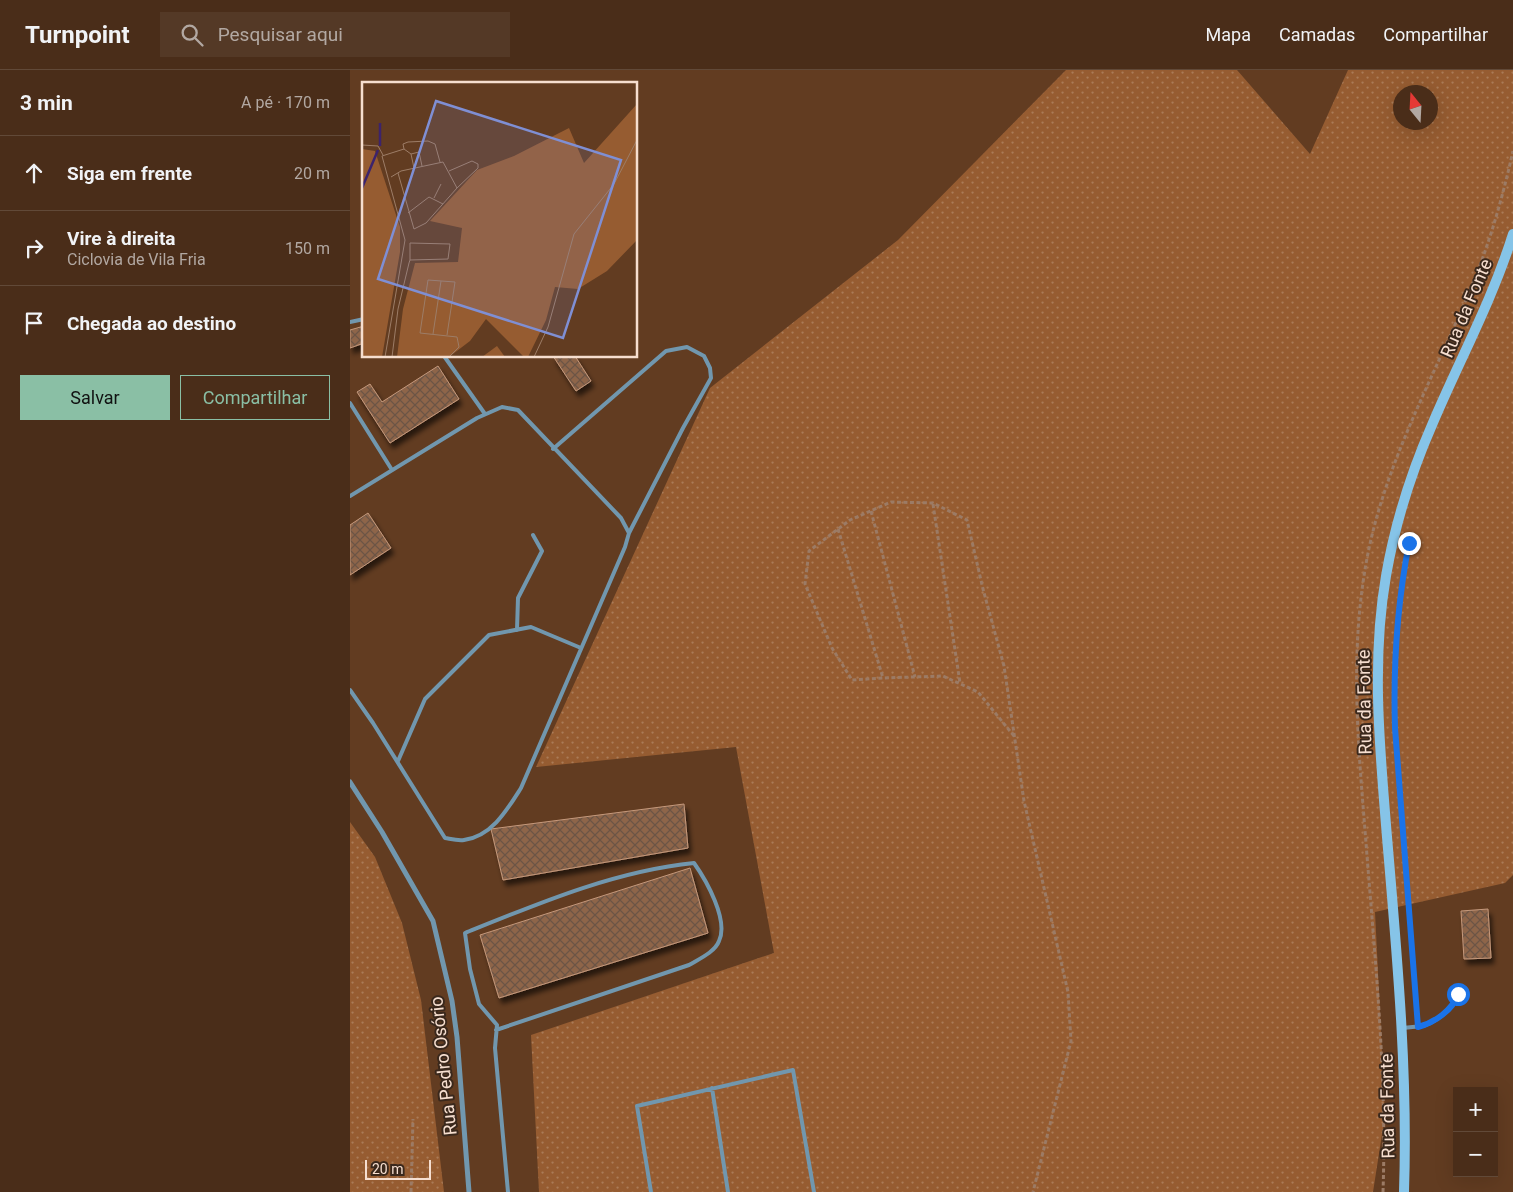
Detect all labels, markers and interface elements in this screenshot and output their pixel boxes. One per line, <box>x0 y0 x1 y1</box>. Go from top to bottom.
search box <box>160 12 510 57</box>
text: Turnpoint <box>25 21 130 49</box>
icon: search <box>178 21 206 49</box>
text: Pesquisar aqui <box>218 23 343 46</box>
text: Mapa <box>1206 24 1251 45</box>
text: Camadas <box>1279 24 1355 45</box>
text: Compartilhar <box>1383 24 1488 45</box>
inset map <box>362 82 638 358</box>
north arrow <box>1393 85 1438 130</box>
text: 3 min <box>20 91 73 115</box>
text: A pé · 170 m <box>241 93 330 112</box>
icon: ahead <box>20 159 48 187</box>
text: Siga em frente <box>67 162 192 185</box>
text: 20 m <box>294 164 330 183</box>
text: Vire à direita <box>67 227 176 250</box>
icon: right <box>20 234 48 262</box>
text: 150 m <box>285 239 330 258</box>
text: Ciclovia de Vila Fria <box>67 250 206 269</box>
street label: Rua da Fonte <box>1436 256 1496 360</box>
icon: arrive <box>20 309 48 337</box>
text: Chegada ao destino <box>67 312 236 335</box>
button: Salvar <box>20 375 170 420</box>
button: Compartilhar <box>180 375 330 420</box>
route end <box>1398 532 1421 555</box>
street label: Rua da Fonte <box>1353 649 1375 755</box>
route start <box>1447 983 1470 1006</box>
street label: Rua Pedro Osório <box>425 996 461 1136</box>
street label: Rua da Fonte <box>1376 1053 1398 1159</box>
map controls <box>1453 1087 1498 1177</box>
button: + <box>1453 1087 1498 1132</box>
button: − <box>1453 1132 1498 1177</box>
scale bar <box>365 1157 431 1180</box>
text: 20 m <box>372 1161 404 1177</box>

